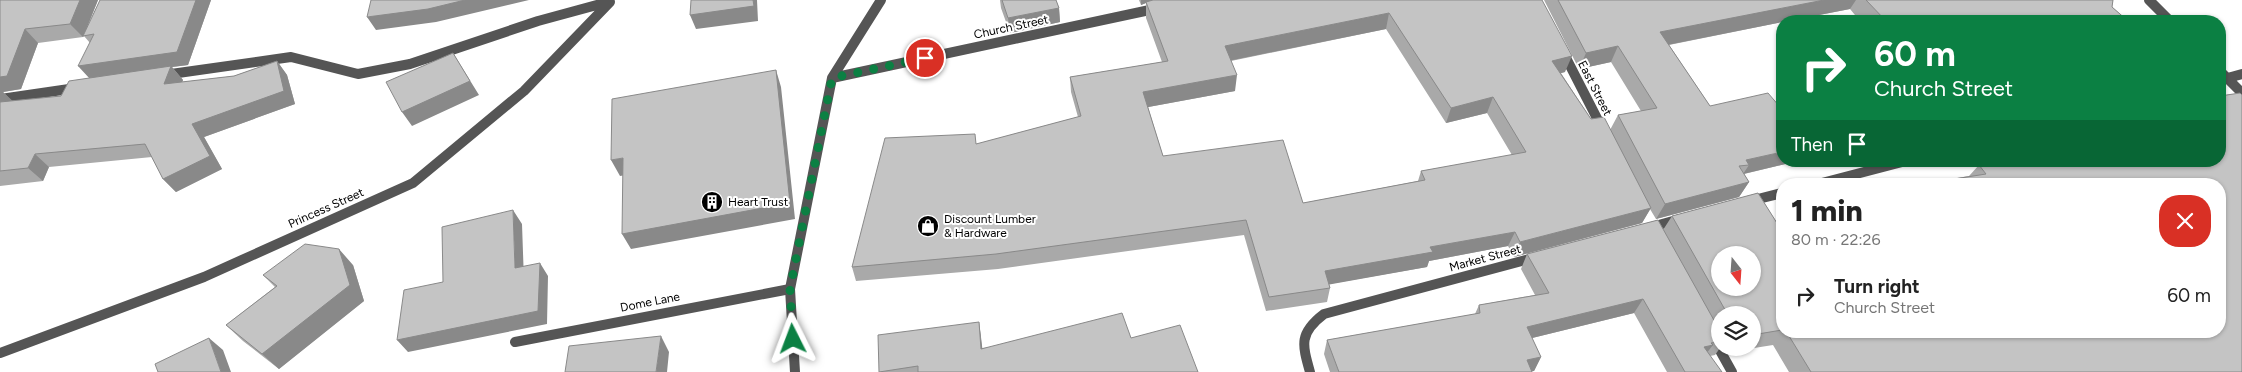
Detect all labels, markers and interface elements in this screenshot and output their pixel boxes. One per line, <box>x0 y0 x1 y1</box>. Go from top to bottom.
street label: Church Street <box>972 12 1050 42</box>
text: 60 m <box>1874 33 1956 75</box>
icon: right <box>1791 35 1856 100</box>
pin <box>904 37 946 79</box>
icon: arrive <box>911 44 939 72</box>
street label: East Street <box>1575 58 1615 118</box>
text: Church Street <box>1874 75 2013 102</box>
icon: arrive <box>1843 130 1871 158</box>
text: Then <box>1791 133 1833 156</box>
street label: Princess Street <box>286 185 366 231</box>
building icon: Heart Trust <box>700 190 724 214</box>
text: 1 min <box>1791 192 1863 229</box>
place label: Heart Trust <box>728 195 789 209</box>
button: close <box>2159 195 2211 247</box>
place label: Discount Lumber & Hardware <box>944 212 1036 240</box>
shop icon: Discount Lumber & Hardware <box>916 214 940 238</box>
text: 80 m · 22:26 <box>1791 230 1881 249</box>
street label: Market Street <box>1448 242 1523 274</box>
north arrow <box>1711 246 1761 296</box>
map controls <box>1711 246 1761 356</box>
text: Turn right <box>1834 275 1920 298</box>
icon: right <box>1791 282 1819 310</box>
text: 60 m <box>2167 284 2211 307</box>
street label: Dome Lane <box>619 289 681 315</box>
text: Church Street <box>1834 298 1935 317</box>
button: layers <box>1711 306 1761 356</box>
position arrow <box>766 312 818 364</box>

